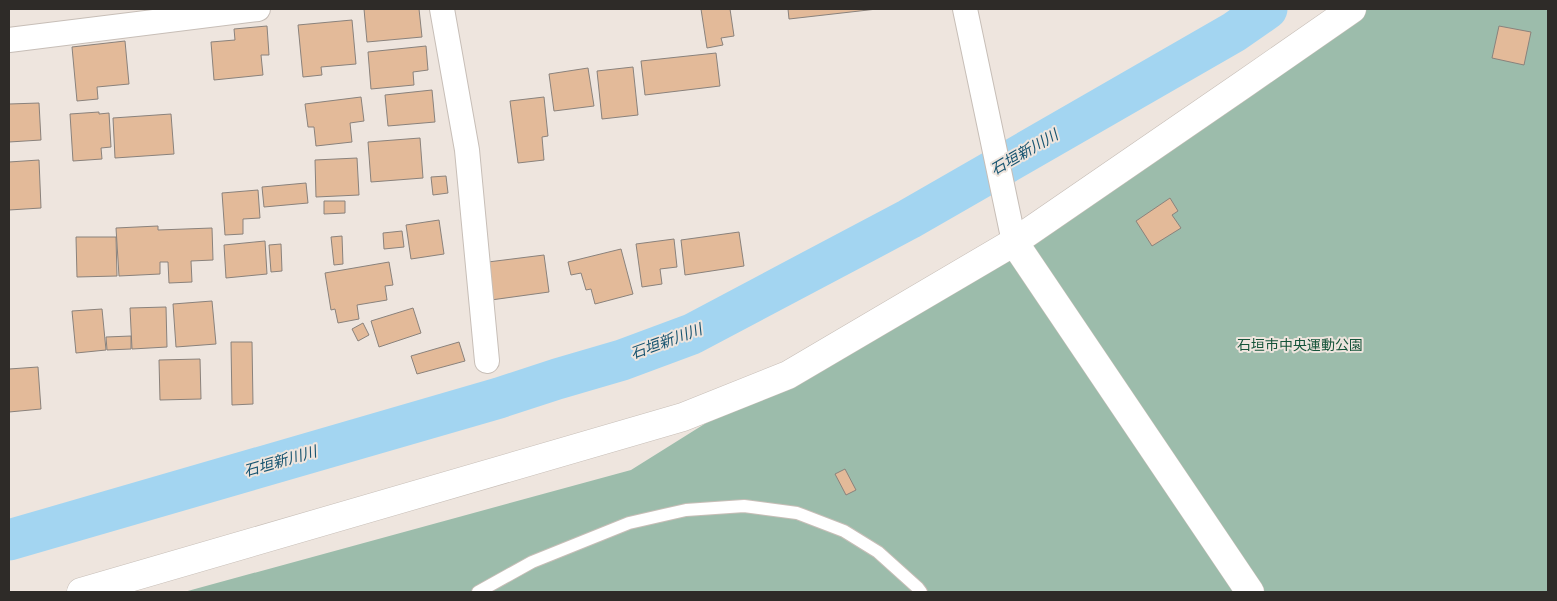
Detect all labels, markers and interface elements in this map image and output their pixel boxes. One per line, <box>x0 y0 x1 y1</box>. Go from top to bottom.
water label: 石垣新川川 <box>986 122 1064 181</box>
water label: 石垣新川川 <box>627 317 707 365</box>
park label: 石垣市中央運動公園 <box>1237 334 1363 355</box>
water label: 石垣新川川 <box>241 439 321 482</box>

